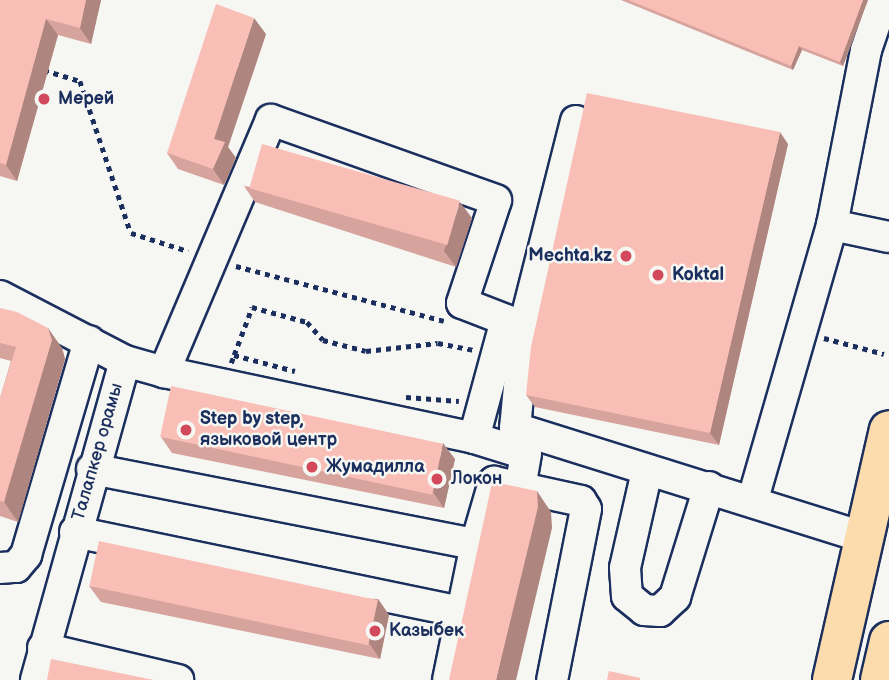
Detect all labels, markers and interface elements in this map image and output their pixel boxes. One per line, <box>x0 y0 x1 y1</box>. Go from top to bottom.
place label: Мерей <box>58 88 114 110</box>
marker: Мерей <box>36 91 52 107</box>
place label: Mechta.kz <box>528 245 612 267</box>
marker: Mechta.kz <box>618 248 634 264</box>
place label: Koktal <box>672 264 724 286</box>
marker: Koktal <box>650 267 666 283</box>
street label: Талапкер орамы <box>68 381 128 523</box>
place label: Step by step, языковой центр <box>200 409 337 452</box>
marker: Step by step, языковой центр <box>178 422 194 438</box>
place label: Жумадилла <box>326 456 425 478</box>
marker: Жумадилла <box>304 459 320 475</box>
place label: Локон <box>451 468 502 490</box>
marker: Локон <box>429 471 445 487</box>
place label: Казыбек <box>389 620 464 642</box>
marker: Казыбек <box>367 623 383 639</box>

